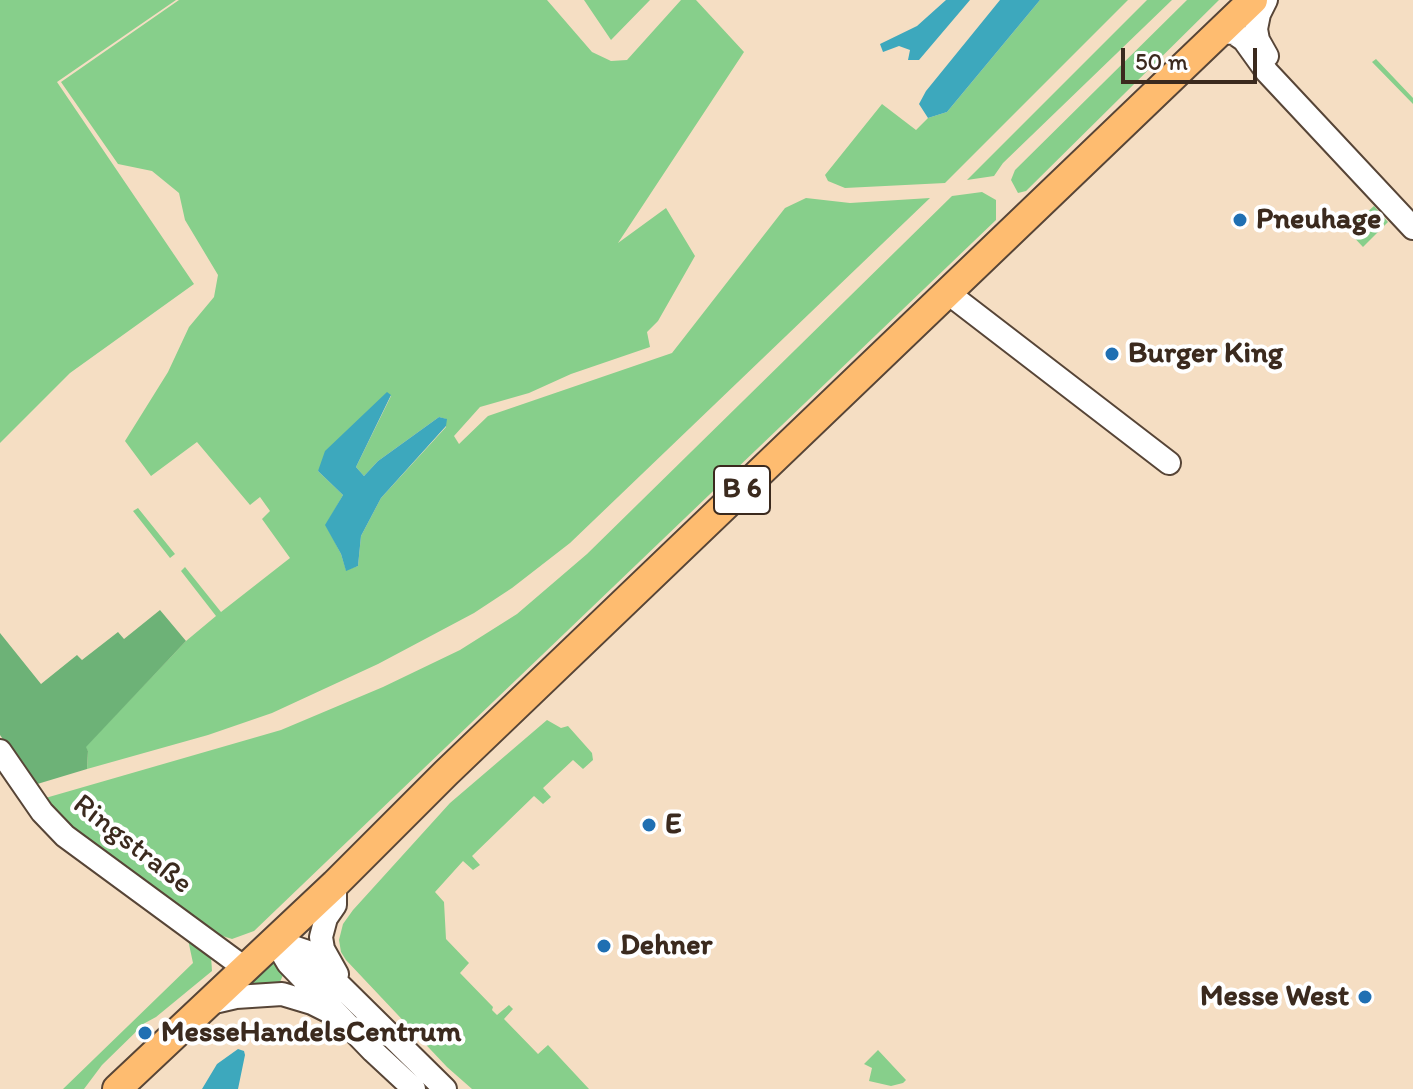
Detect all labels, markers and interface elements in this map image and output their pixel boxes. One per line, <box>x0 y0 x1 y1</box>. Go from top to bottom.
scale bar <box>1125 32 1261 82</box>
text: 50 m <box>1135 47 1188 76</box>
place label: Pneuhage <box>1256 202 1381 238</box>
marker: Pneuhage <box>1231 211 1249 229</box>
place label: Burger King <box>1128 336 1283 372</box>
marker: Burger King <box>1103 345 1121 363</box>
road number: B 6 <box>714 466 770 514</box>
street label: Ringstraße <box>65 787 199 903</box>
place label: E <box>665 807 682 843</box>
marker: E <box>640 816 658 834</box>
place label: Dehner <box>620 928 712 964</box>
marker: Dehner <box>595 937 613 955</box>
place label: Messe West <box>1200 979 1349 1015</box>
marker: Messe West <box>1356 988 1374 1006</box>
place label: MesseHandelsCentrum <box>161 1015 461 1051</box>
marker: MesseHandelsCentrum <box>136 1024 154 1042</box>

